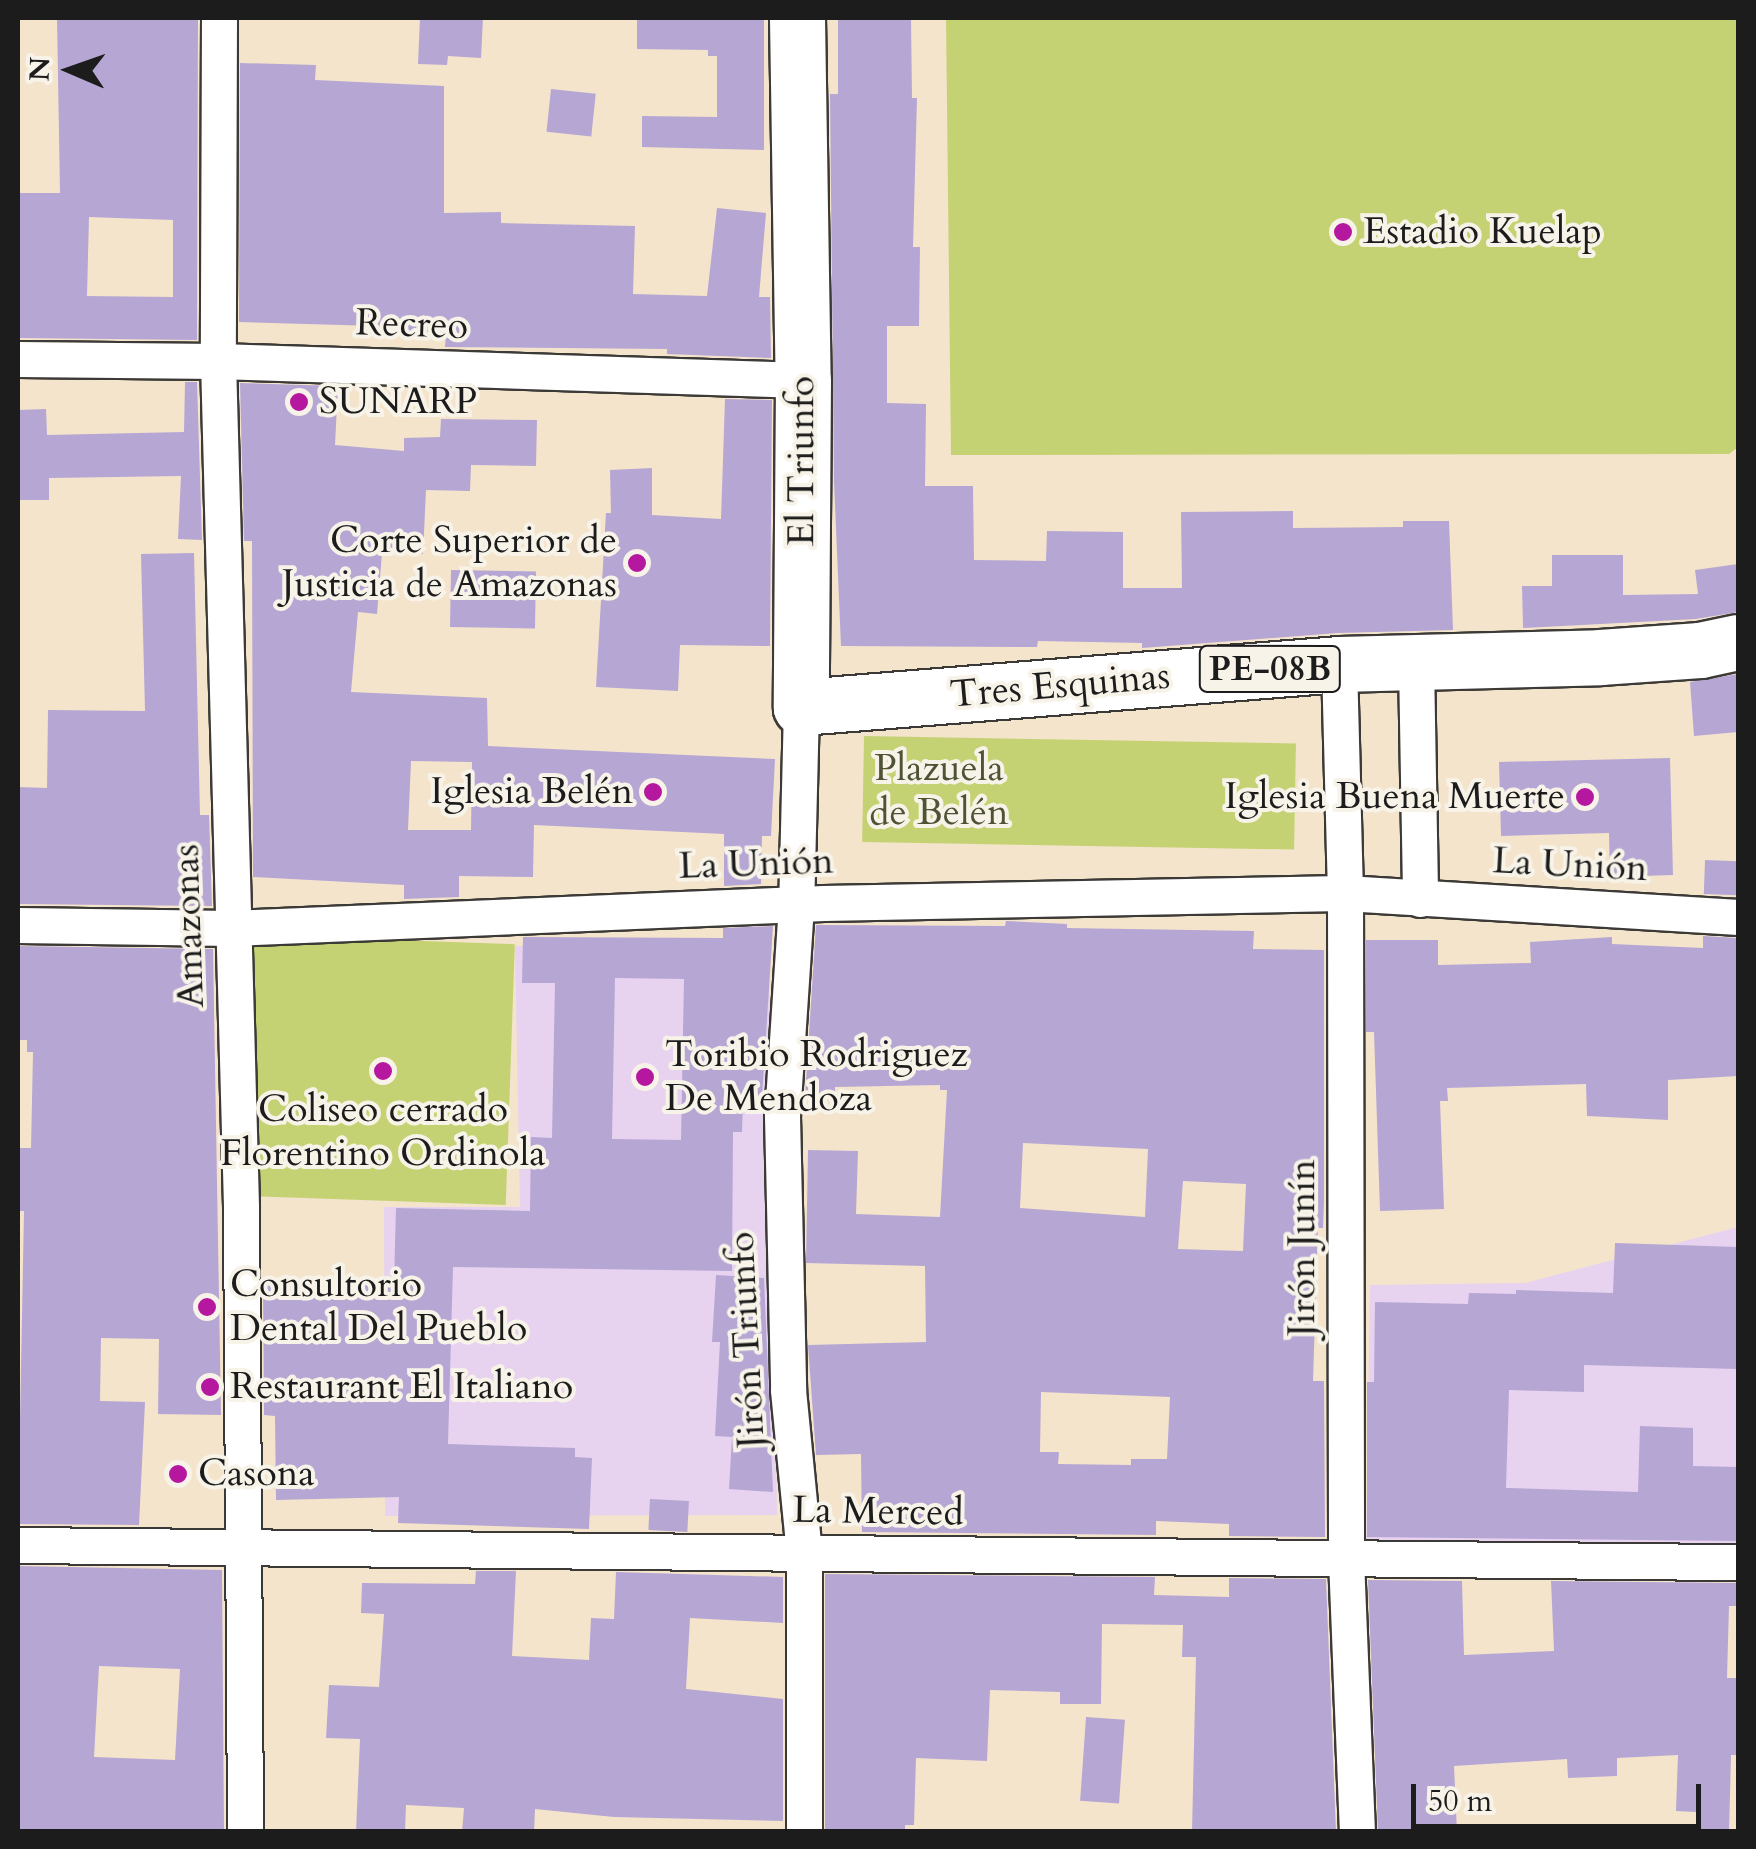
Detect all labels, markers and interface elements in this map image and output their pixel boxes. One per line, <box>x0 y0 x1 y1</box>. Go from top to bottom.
north arrow <box>20 20 120 120</box>
text: N <box>21 56 59 82</box>
place label: Estadio Kuelap <box>1363 209 1602 255</box>
marker: Estadio Kuelap <box>1332 221 1354 243</box>
street label: Recreo <box>355 300 469 350</box>
street label: El Triunfo <box>779 376 825 546</box>
place label: SUNARP <box>319 379 477 425</box>
marker: SUNARP <box>288 391 310 413</box>
place label: Corte Superior de Justicia de Amazonas <box>282 518 617 608</box>
marker: Corte Superior de Justicia de Amazonas <box>626 552 648 574</box>
road number: PE-08B <box>1198 639 1342 699</box>
street label: Tres Esquinas <box>948 654 1172 718</box>
park label: Plazuela de Belén <box>869 746 1009 836</box>
place label: Iglesia Belén <box>430 769 633 815</box>
place label: Iglesia Buena Muerte <box>1225 774 1565 820</box>
marker: Iglesia Belén <box>642 781 664 803</box>
marker: Iglesia Buena Muerte <box>1574 786 1596 808</box>
street label: La Unión <box>1491 838 1649 892</box>
street label: La Unión <box>678 839 834 889</box>
street label: Amazonas <box>163 843 215 1009</box>
place label: Toribio Rodriguez De Mendoza <box>665 1032 968 1122</box>
marker: Coliseo cerrado Florentino Ordinola <box>372 1060 394 1082</box>
marker: Toribio Rodriguez De Mendoza <box>634 1066 656 1088</box>
place label: Coliseo cerrado Florentino Ordinola <box>220 1087 546 1176</box>
street label: Jirón Junín <box>1280 1159 1326 1337</box>
street label: Jirón Triunfo <box>719 1231 775 1449</box>
place label: Consultorio Dental Del Pueblo <box>230 1262 527 1352</box>
marker: Consultorio Dental Del Pueblo <box>194 1294 220 1320</box>
place label: Restaurant El Italiano <box>230 1364 573 1410</box>
marker: Restaurant El Italiano <box>199 1376 221 1398</box>
place label: Casona <box>198 1451 315 1497</box>
marker: Casona <box>167 1463 189 1485</box>
street label: La Merced <box>792 1488 964 1536</box>
scale bar <box>1416 1764 1706 1826</box>
text: 50 m <box>1428 1781 1492 1822</box>

